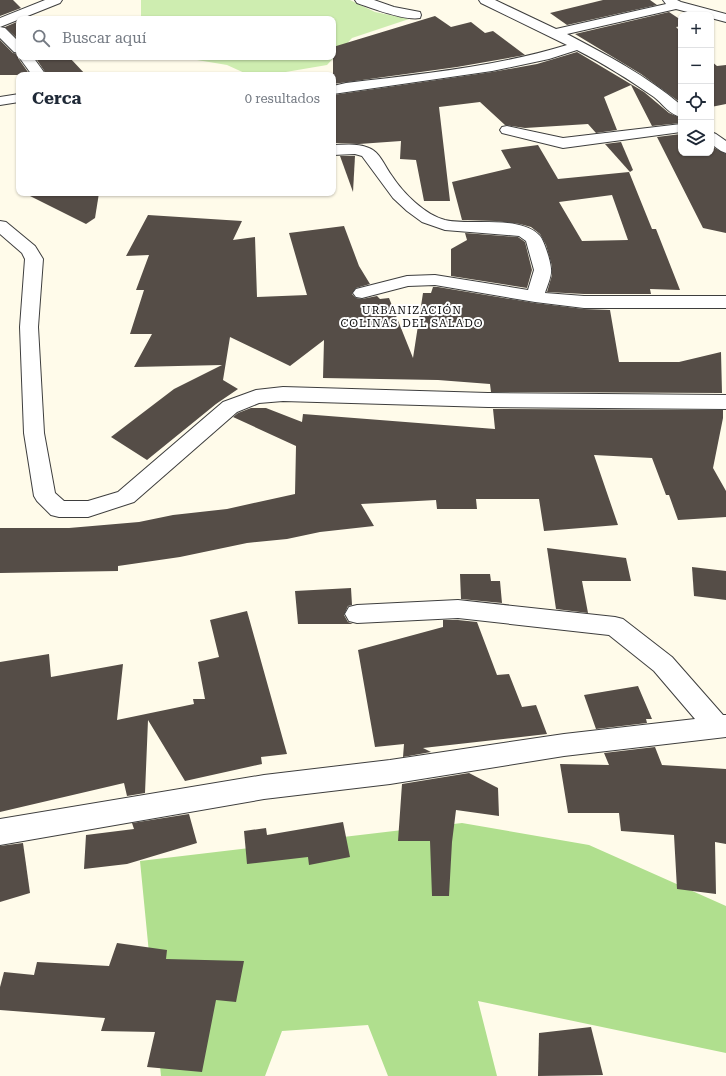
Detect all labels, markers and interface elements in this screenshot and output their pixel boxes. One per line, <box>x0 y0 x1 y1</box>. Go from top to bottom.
map controls <box>678 12 714 156</box>
button: + <box>678 12 714 48</box>
search box <box>16 16 336 60</box>
icon: search <box>30 27 52 49</box>
text: Buscar aquí <box>62 29 146 47</box>
button: − <box>678 48 714 84</box>
button: locate <box>678 84 714 120</box>
text: Cerca <box>32 88 82 108</box>
text: 0 resultados <box>245 91 320 106</box>
button: layers <box>678 120 714 156</box>
district label: URBANIZACIÓN COLINAS DEL SALADO <box>340 303 484 330</box>

